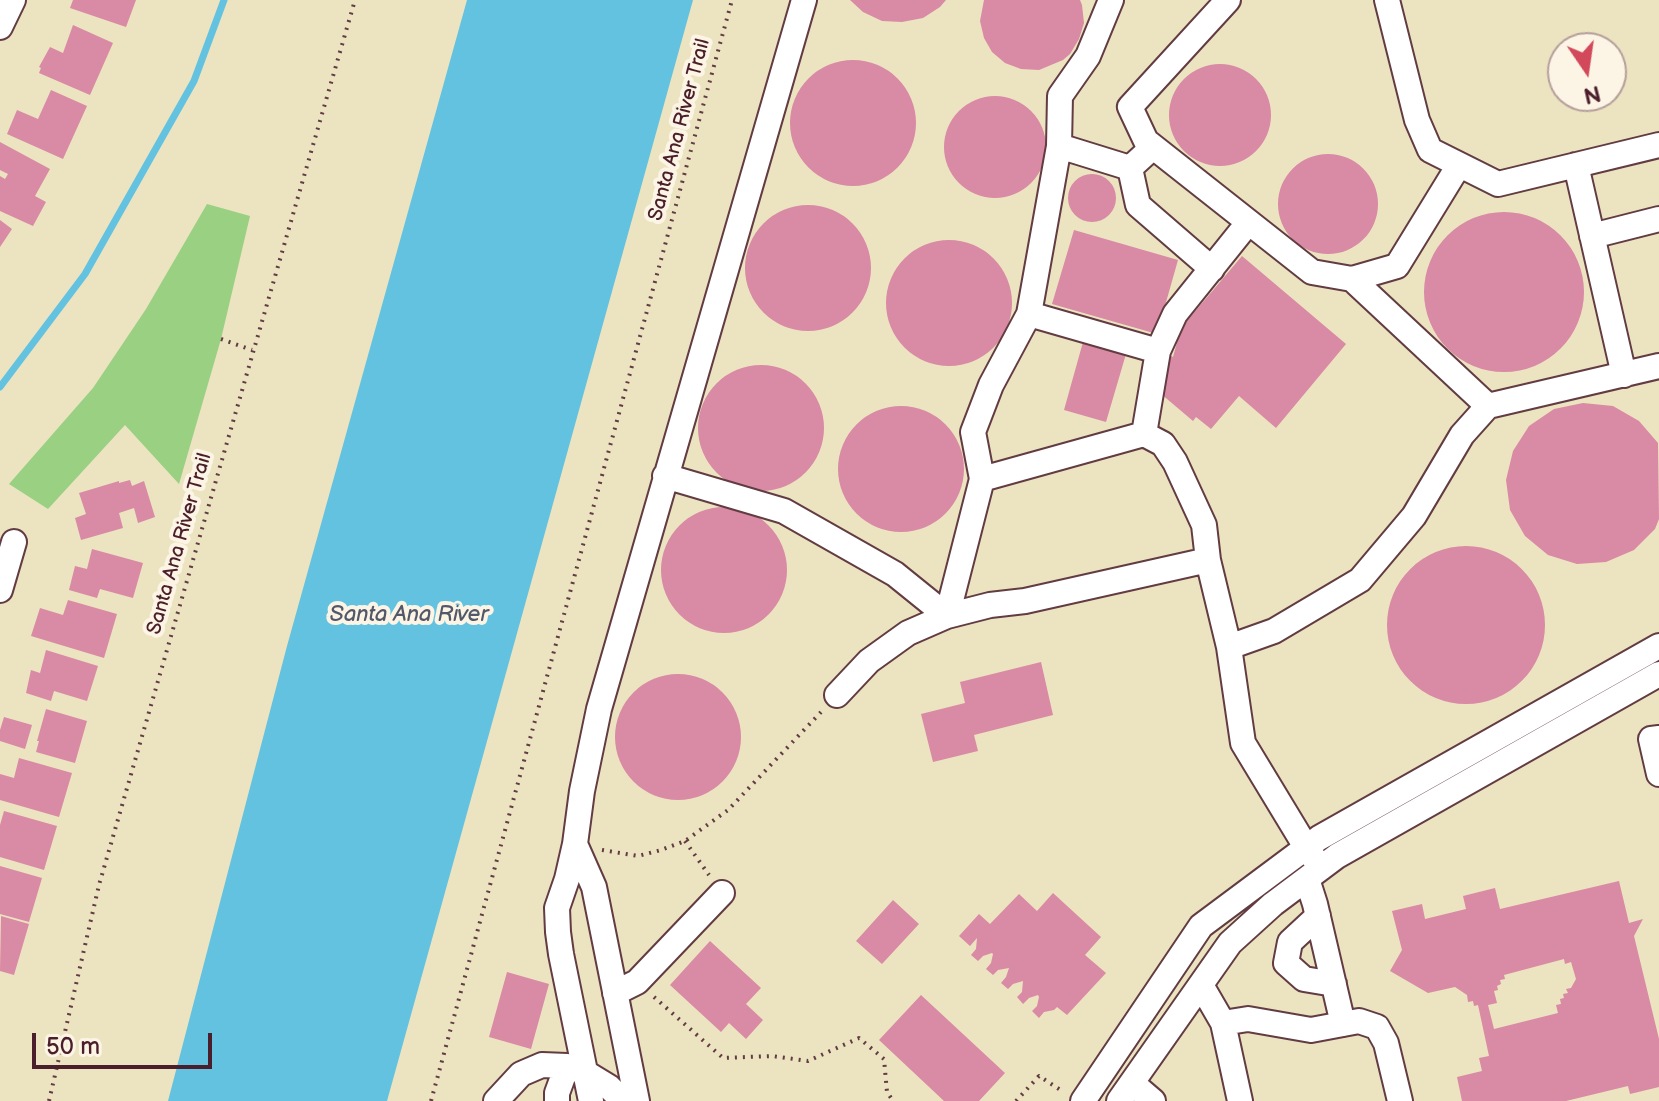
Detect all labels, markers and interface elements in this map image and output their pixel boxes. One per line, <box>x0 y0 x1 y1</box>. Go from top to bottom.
north arrow <box>1547 32 1627 112</box>
street label: Santa Ana River Trail <box>644 36 716 224</box>
text: N <box>1581 79 1603 109</box>
street label: Santa Ana River Trail <box>143 451 217 637</box>
water label: Santa Ana River <box>330 602 488 628</box>
scale bar <box>36 1017 216 1067</box>
text: 50 m <box>46 1032 100 1061</box>

